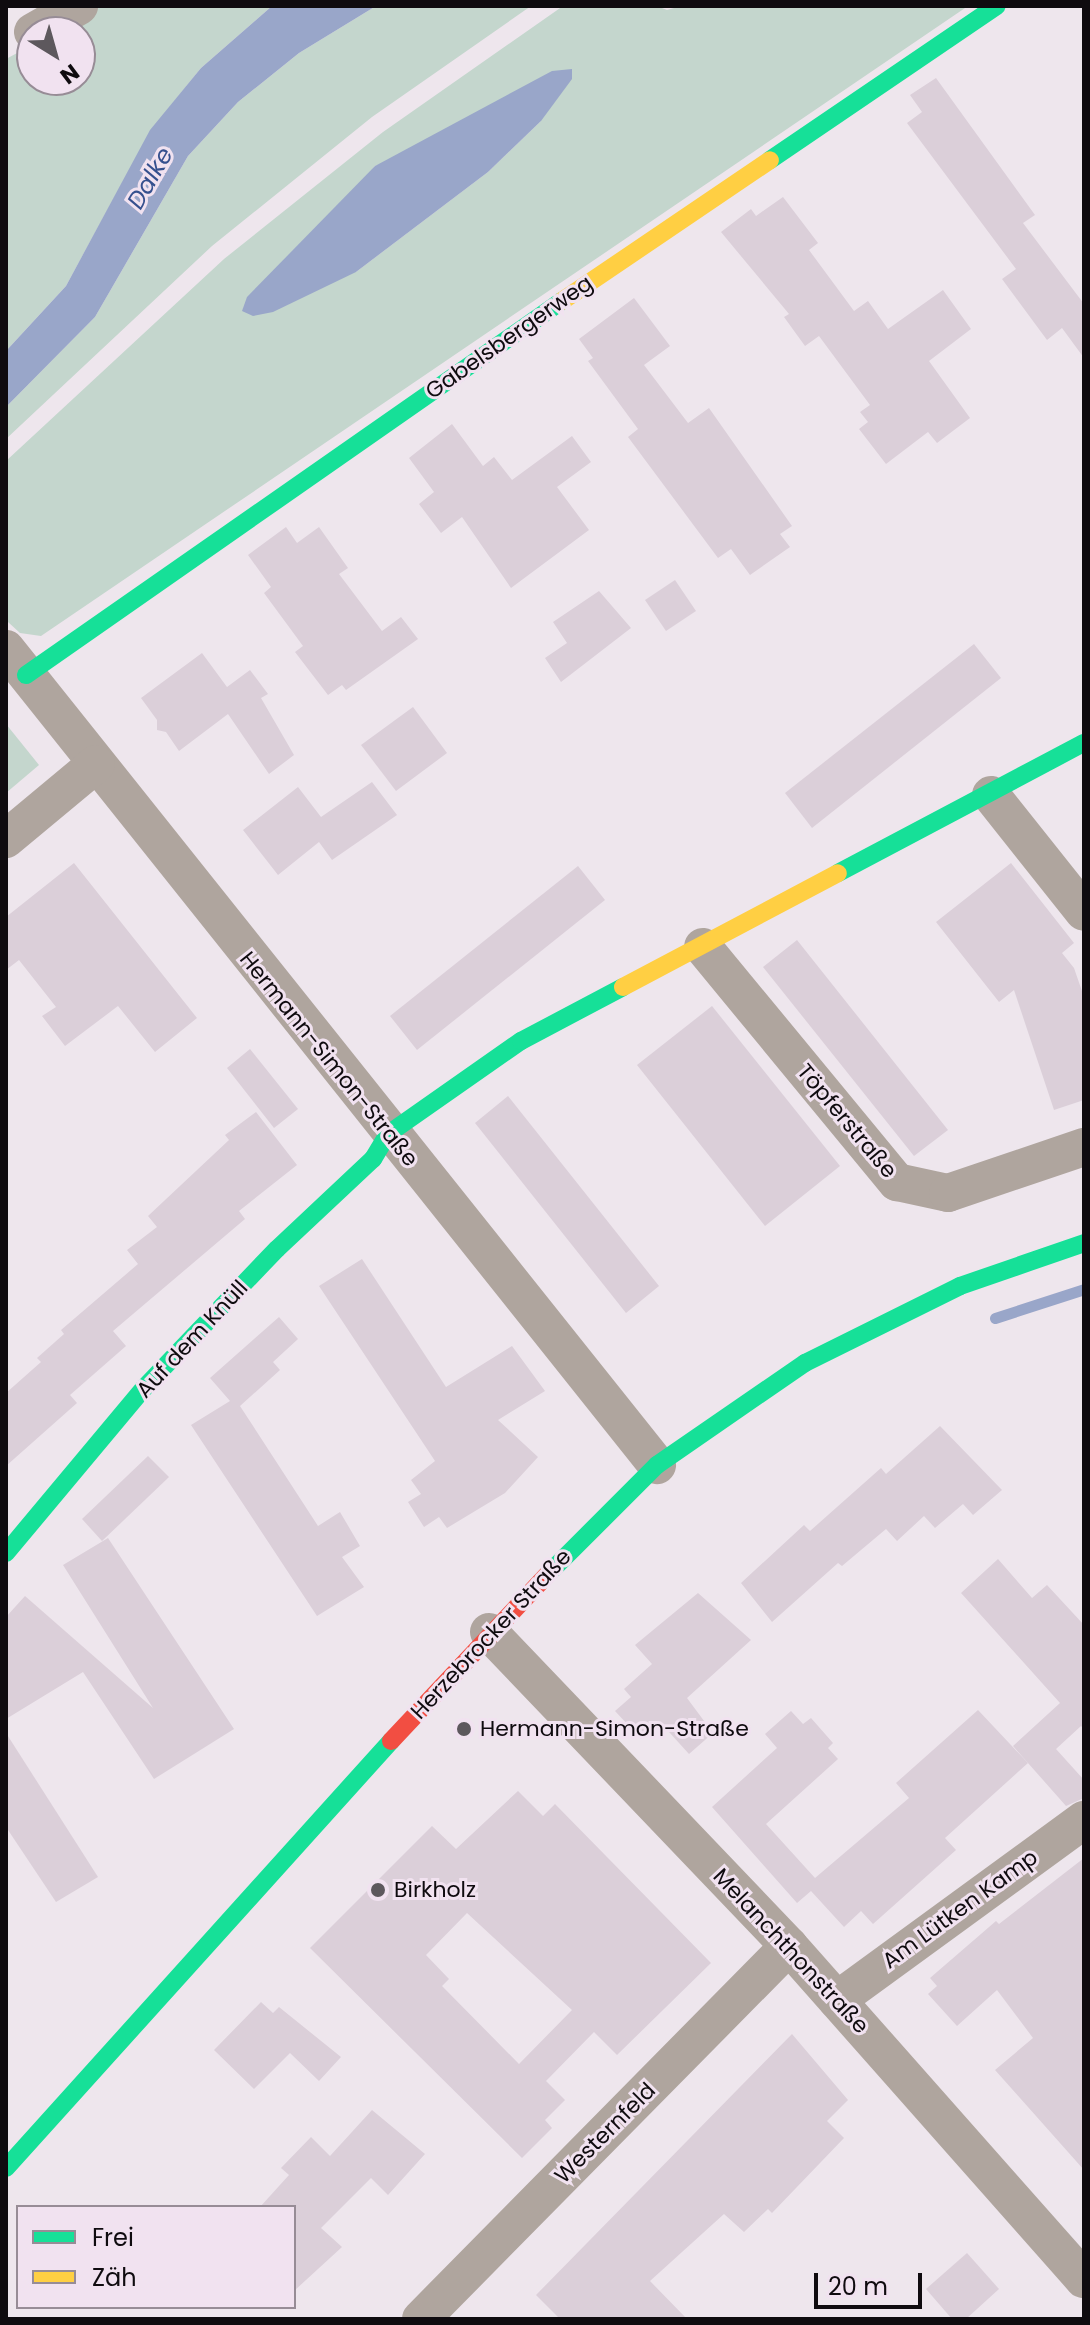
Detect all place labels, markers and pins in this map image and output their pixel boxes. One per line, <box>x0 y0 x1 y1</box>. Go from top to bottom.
place label: Hermann-Simon-Straße <box>480 1716 749 1742</box>
marker: Hermann-Simon-Straße <box>455 1720 473 1738</box>
place label: Birkholz <box>394 1877 476 1903</box>
marker: Birkholz <box>369 1881 387 1899</box>

